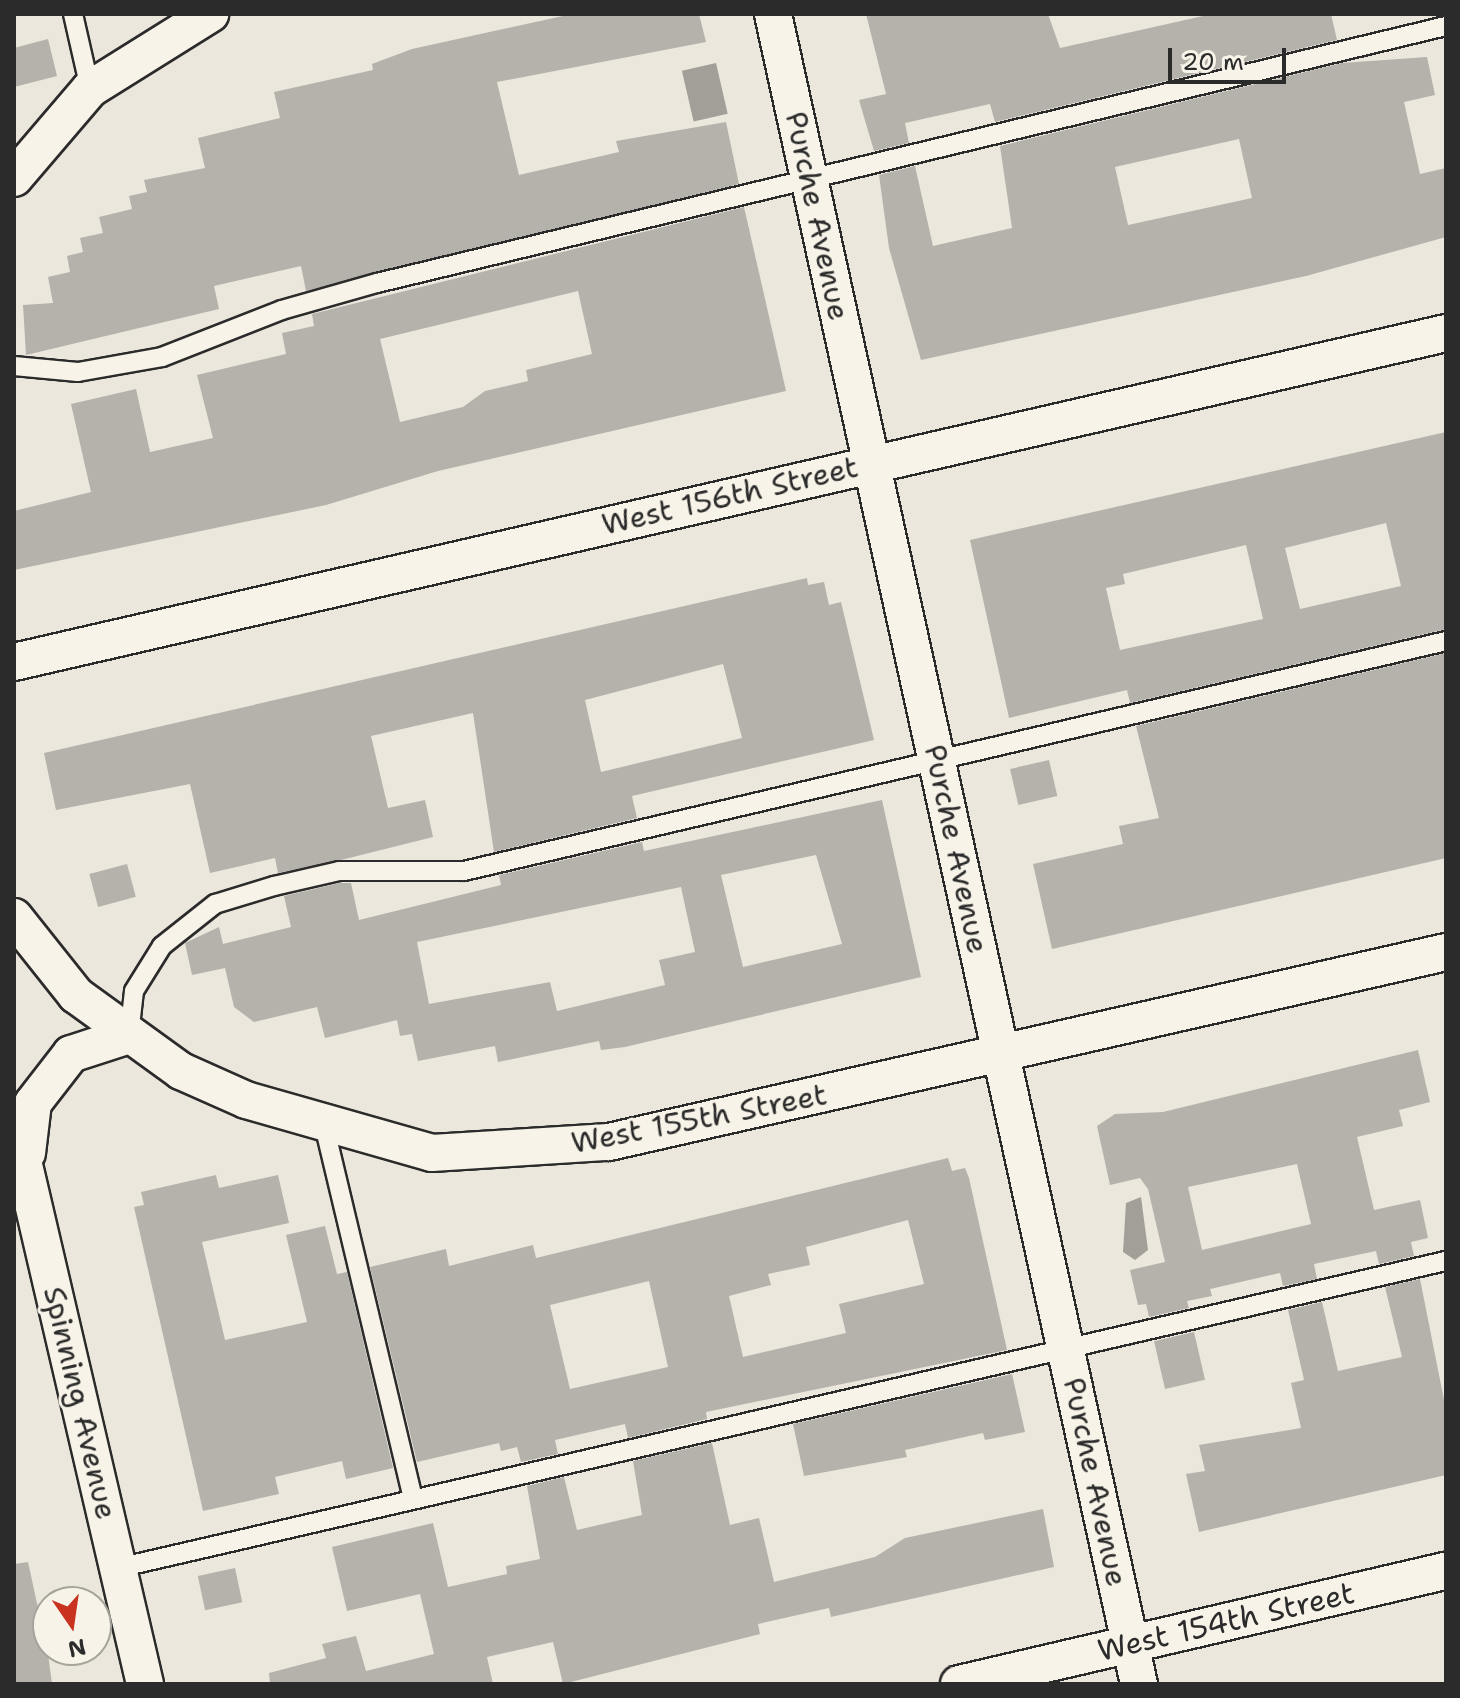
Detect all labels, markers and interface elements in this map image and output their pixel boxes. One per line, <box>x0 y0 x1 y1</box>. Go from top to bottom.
scale bar <box>1172 32 1290 82</box>
text: 20 m <box>1182 46 1244 78</box>
street label: Purche Avenue <box>777 108 857 324</box>
street label: West 156th Street <box>598 449 862 543</box>
street label: Purche Avenue <box>916 741 996 957</box>
street label: West 155th Street <box>568 1077 830 1161</box>
street label: Spinning Avenue <box>36 1283 124 1523</box>
street label: Purche Avenue <box>1055 1374 1135 1590</box>
street label: West 154th Street <box>1094 1575 1358 1669</box>
north arrow <box>32 1586 112 1666</box>
text: N <box>65 1632 89 1664</box>

